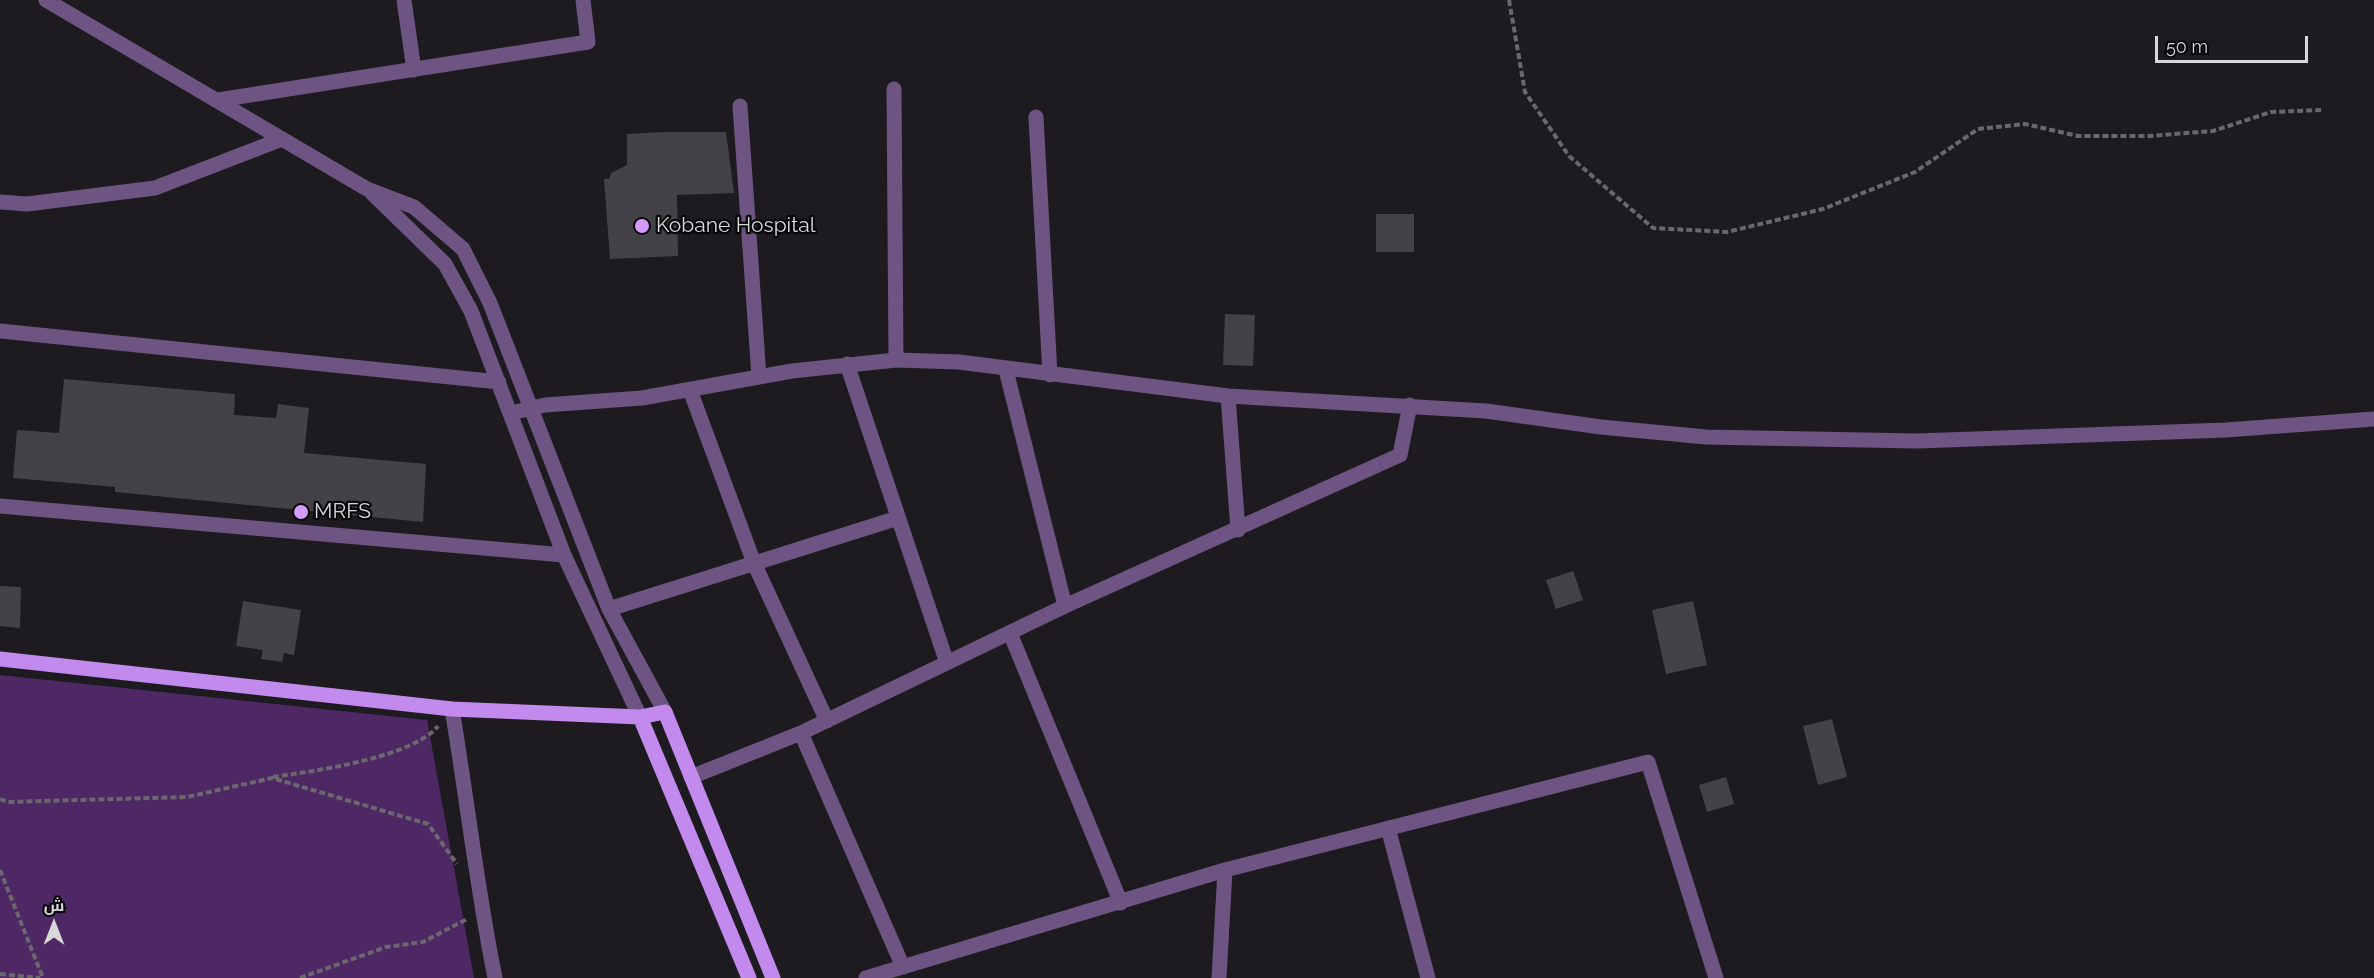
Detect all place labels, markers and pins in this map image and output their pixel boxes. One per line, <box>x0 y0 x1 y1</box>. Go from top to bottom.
place label: Kobane Hospital <box>656 213 815 239</box>
marker: Kobane Hospital <box>633 217 651 235</box>
place label: MRFS <box>314 499 371 525</box>
marker: MRFS <box>292 503 310 521</box>

